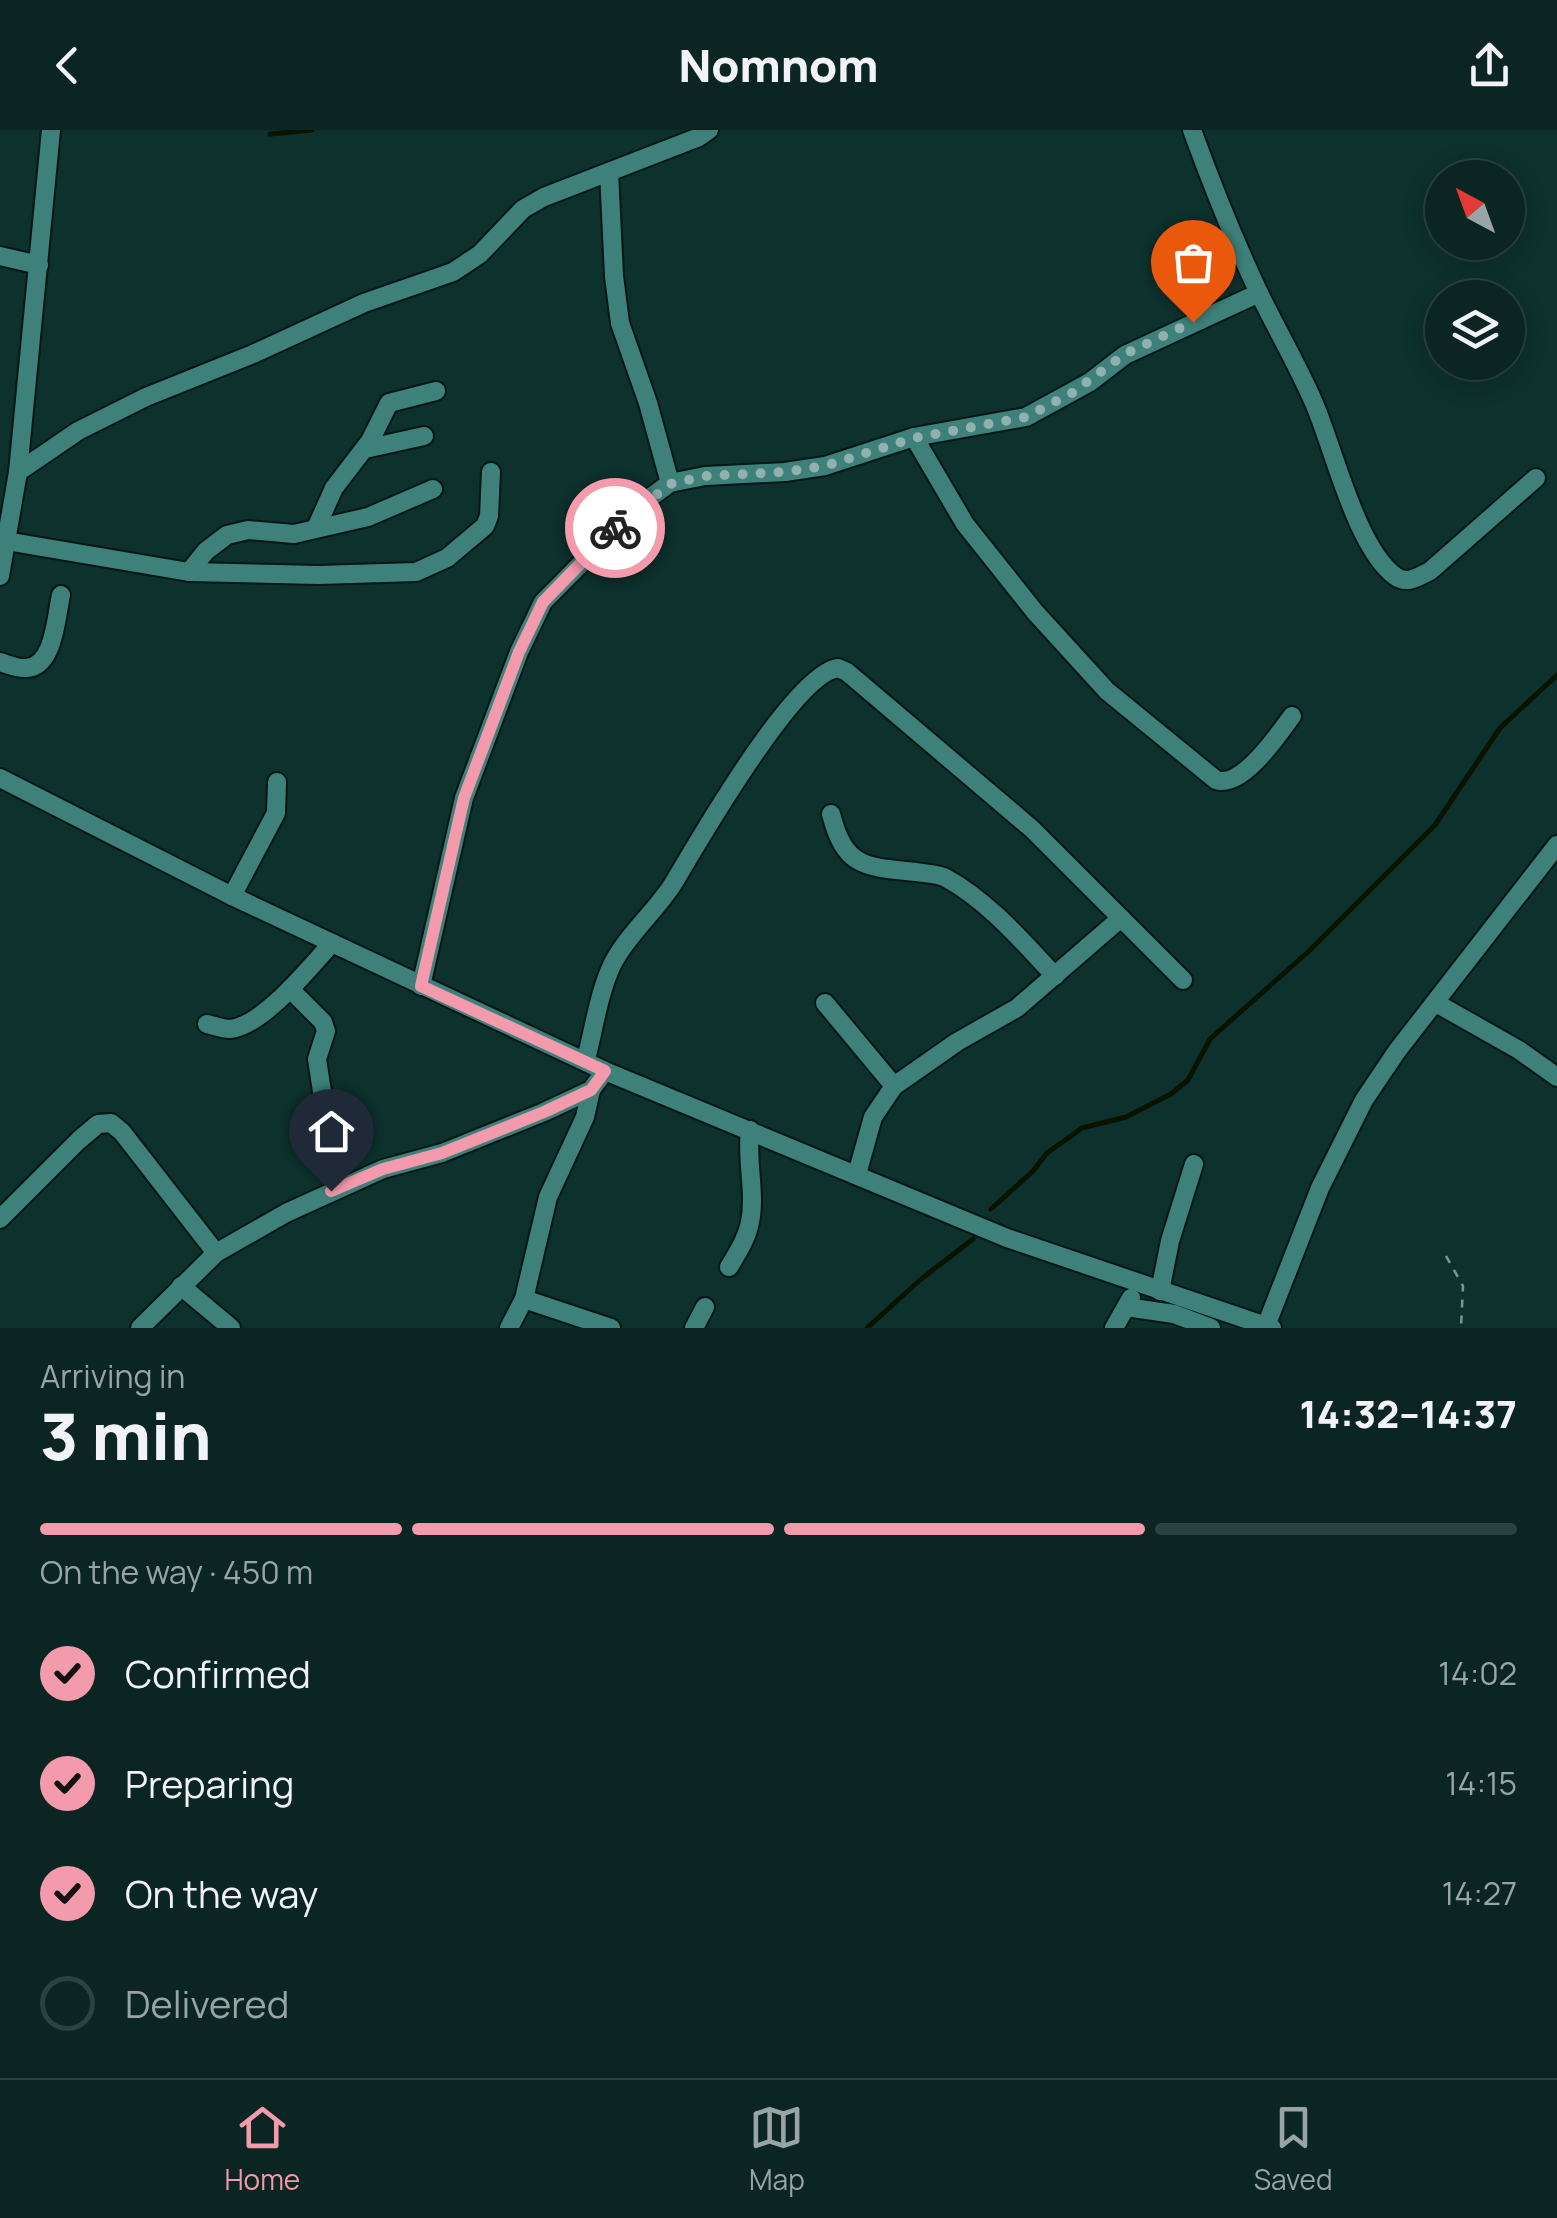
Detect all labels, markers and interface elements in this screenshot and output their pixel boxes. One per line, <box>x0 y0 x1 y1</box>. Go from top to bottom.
text: Nomnom <box>679 34 878 96</box>
icon: back <box>40 38 95 93</box>
icon: share <box>1462 38 1517 93</box>
north arrow <box>1425 160 1525 260</box>
map controls <box>1425 160 1525 380</box>
pin <box>1151 220 1236 323</box>
icon: bag <box>1166 235 1221 290</box>
button: layers <box>1425 280 1525 380</box>
courier <box>565 478 665 578</box>
icon: bike <box>588 501 643 556</box>
pin <box>289 1089 374 1192</box>
icon: home <box>304 1104 359 1159</box>
text: Arriving in <box>40 1354 185 1398</box>
text: 14:32–14:37 <box>1300 1387 1517 1439</box>
text: 3 min <box>40 1391 212 1480</box>
text: On the way · 450 m <box>40 1550 313 1594</box>
icon: check <box>40 1646 95 1701</box>
text: Confirmed <box>125 1647 311 1699</box>
text: 14:02 <box>1438 1651 1517 1695</box>
icon: check <box>40 1756 95 1811</box>
text: Preparing <box>125 1757 294 1809</box>
text: 14:15 <box>1445 1761 1517 1805</box>
icon: check <box>40 1866 95 1921</box>
text: On the way <box>125 1867 318 1919</box>
text: 14:27 <box>1442 1871 1517 1915</box>
text: Delivered <box>125 1977 289 2029</box>
tab: Home <box>224 2100 300 2198</box>
tab: Map <box>749 2100 805 2198</box>
tab: Saved <box>1254 2100 1333 2198</box>

